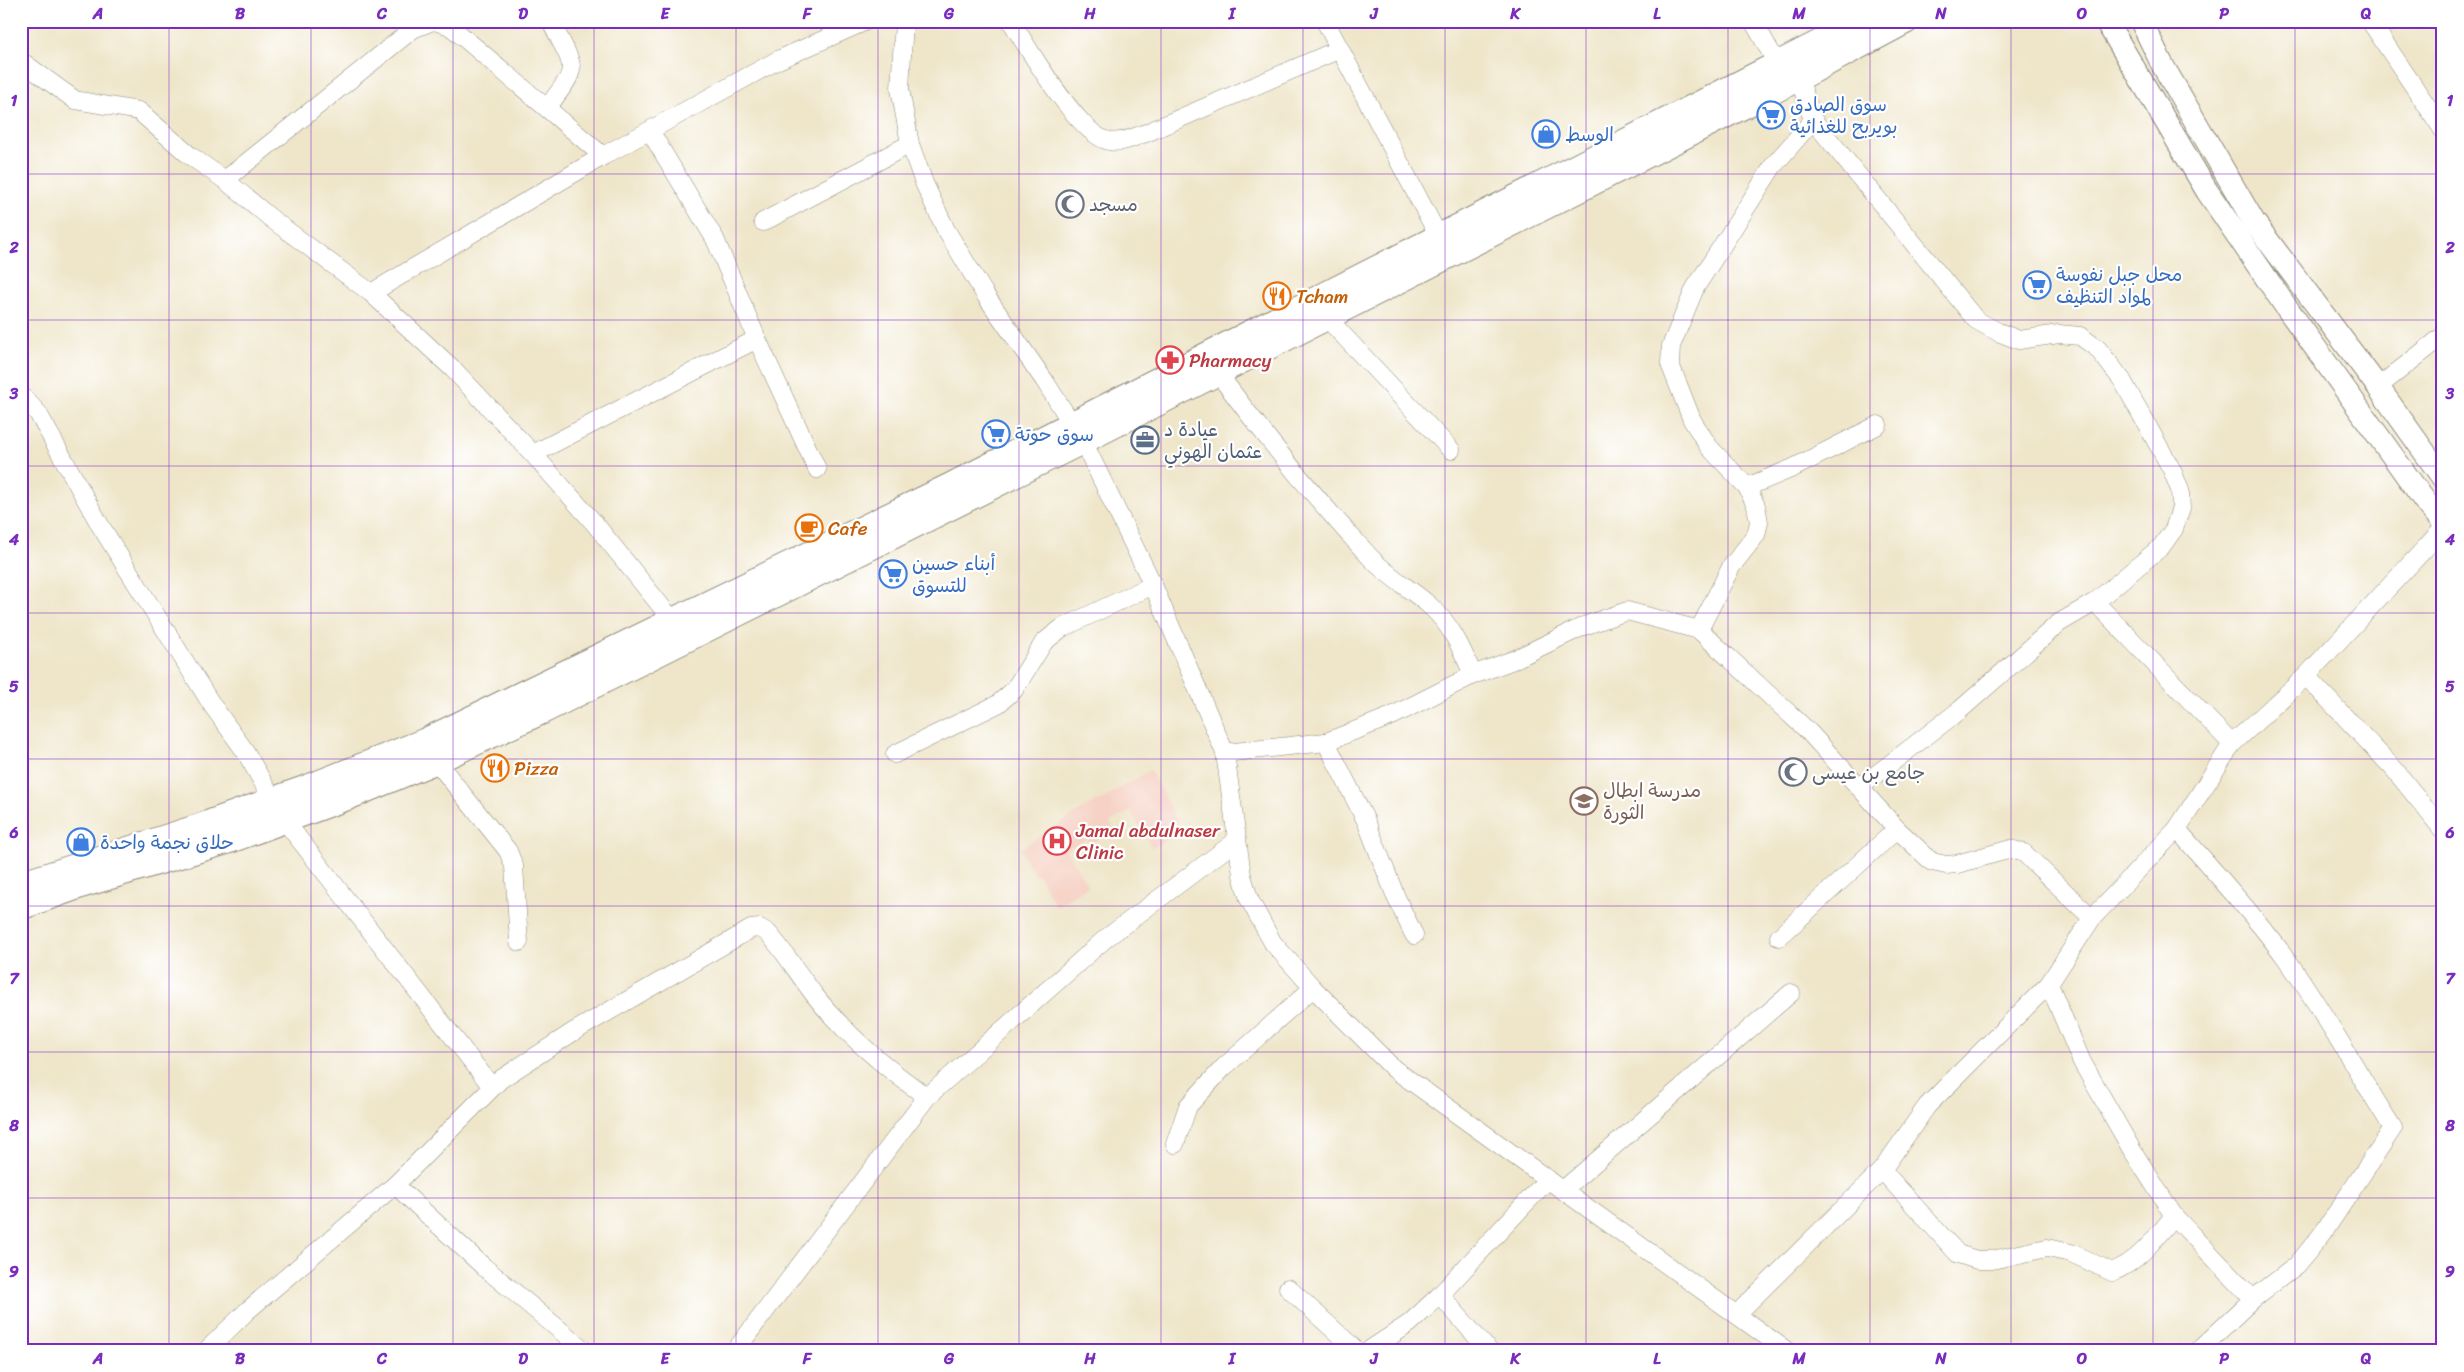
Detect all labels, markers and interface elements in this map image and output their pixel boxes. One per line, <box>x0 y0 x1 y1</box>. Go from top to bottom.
text: A <box>92 0 103 28</box>
text: B <box>235 0 246 28</box>
text: C <box>376 0 388 28</box>
text: D <box>518 0 528 28</box>
text: E <box>661 0 671 28</box>
text: F <box>802 0 813 28</box>
text: G <box>943 0 955 28</box>
text: H <box>1083 0 1096 28</box>
text: I <box>1228 0 1237 28</box>
text: J <box>1369 0 1379 28</box>
text: K <box>1509 0 1521 28</box>
text: L <box>1653 0 1661 28</box>
text: M <box>1791 0 1806 28</box>
text: N <box>1934 0 1947 28</box>
text: O <box>2076 0 2088 28</box>
text: P <box>2219 0 2229 28</box>
text: Q <box>2360 0 2372 28</box>
text: 1 <box>11 86 18 115</box>
text: 1 <box>2447 86 2454 115</box>
place label: سوق الصادق بويربح للغذائية <box>1790 88 1898 143</box>
supermarket icon: سوق الصادق بويربح للغذائية <box>1756 100 1786 130</box>
place label: الوسط <box>1565 118 1614 151</box>
shop icon: الوسط <box>1531 119 1561 149</box>
place label: مسجد <box>1089 188 1138 221</box>
mosque icon: مسجد <box>1055 189 1085 219</box>
text: 2 <box>8 233 19 262</box>
text: 2 <box>2444 233 2455 262</box>
place label: محل جبل نفوسة لمواد التنظيف <box>2056 258 2182 313</box>
supermarket icon: محل جبل نفوسة لمواد التنظيف <box>2022 270 2052 300</box>
place label: Tcham <box>1296 280 1348 313</box>
restaurant icon: Tcham <box>1262 281 1292 311</box>
place label: Pharmacy <box>1189 344 1271 377</box>
pharmacy icon: Pharmacy <box>1155 345 1185 375</box>
text: 3 <box>9 379 19 408</box>
text: 3 <box>2445 379 2455 408</box>
place label: عيادة د عثمان الهوني <box>1164 413 1262 468</box>
place label: سوق حوتة <box>1015 418 1094 451</box>
supermarket icon: سوق حوتة <box>981 419 1011 449</box>
office icon: عيادة د عثمان الهوني <box>1130 425 1160 455</box>
place label: Cafe <box>828 512 868 545</box>
cafe icon: Cafe <box>794 513 824 543</box>
text: 4 <box>8 525 19 554</box>
text: 4 <box>2444 525 2455 554</box>
place label: أبناء حسين للتسوق <box>912 547 995 602</box>
supermarket icon: أبناء حسين للتسوق <box>878 559 908 589</box>
text: 5 <box>9 672 19 701</box>
text: 5 <box>2445 672 2455 701</box>
place label: Pizza <box>514 752 559 785</box>
restaurant icon: Pizza <box>480 753 510 783</box>
place label: جامع بن عيسى <box>1812 756 1925 789</box>
mosque icon: جامع بن عيسى <box>1778 757 1808 787</box>
place label: مدرسة ابطال الثورة <box>1603 774 1701 829</box>
school or university icon: مدرسة ابطال الثورة <box>1569 786 1599 816</box>
place label: Jamal abdulnaser Clinic <box>1075 814 1221 869</box>
text: 6 <box>8 818 19 847</box>
text: 6 <box>2444 818 2455 847</box>
place label: حلاق نجمة واحدة <box>100 826 234 859</box>
hospital icon: Jamal abdulnaser Clinic <box>1042 826 1072 856</box>
shop icon: حلاق نجمة واحدة <box>66 827 96 857</box>
text: 7 <box>9 964 20 993</box>
text: 7 <box>2445 964 2456 993</box>
text: 8 <box>8 1111 19 1140</box>
text: 8 <box>2444 1111 2455 1140</box>
text: 9 <box>9 1257 19 1286</box>
text: 9 <box>2445 1257 2455 1286</box>
text: A <box>92 1344 103 1372</box>
text: B <box>235 1344 246 1372</box>
text: C <box>376 1344 388 1372</box>
text: D <box>518 1344 528 1372</box>
text: E <box>661 1344 671 1372</box>
text: F <box>802 1344 813 1372</box>
text: G <box>943 1344 955 1372</box>
text: H <box>1083 1344 1096 1372</box>
text: I <box>1228 1344 1237 1372</box>
text: J <box>1369 1344 1379 1372</box>
text: K <box>1509 1344 1521 1372</box>
text: L <box>1653 1344 1661 1372</box>
text: M <box>1791 1344 1806 1372</box>
text: N <box>1934 1344 1947 1372</box>
text: O <box>2076 1344 2088 1372</box>
text: P <box>2219 1344 2229 1372</box>
text: Q <box>2360 1344 2372 1372</box>

